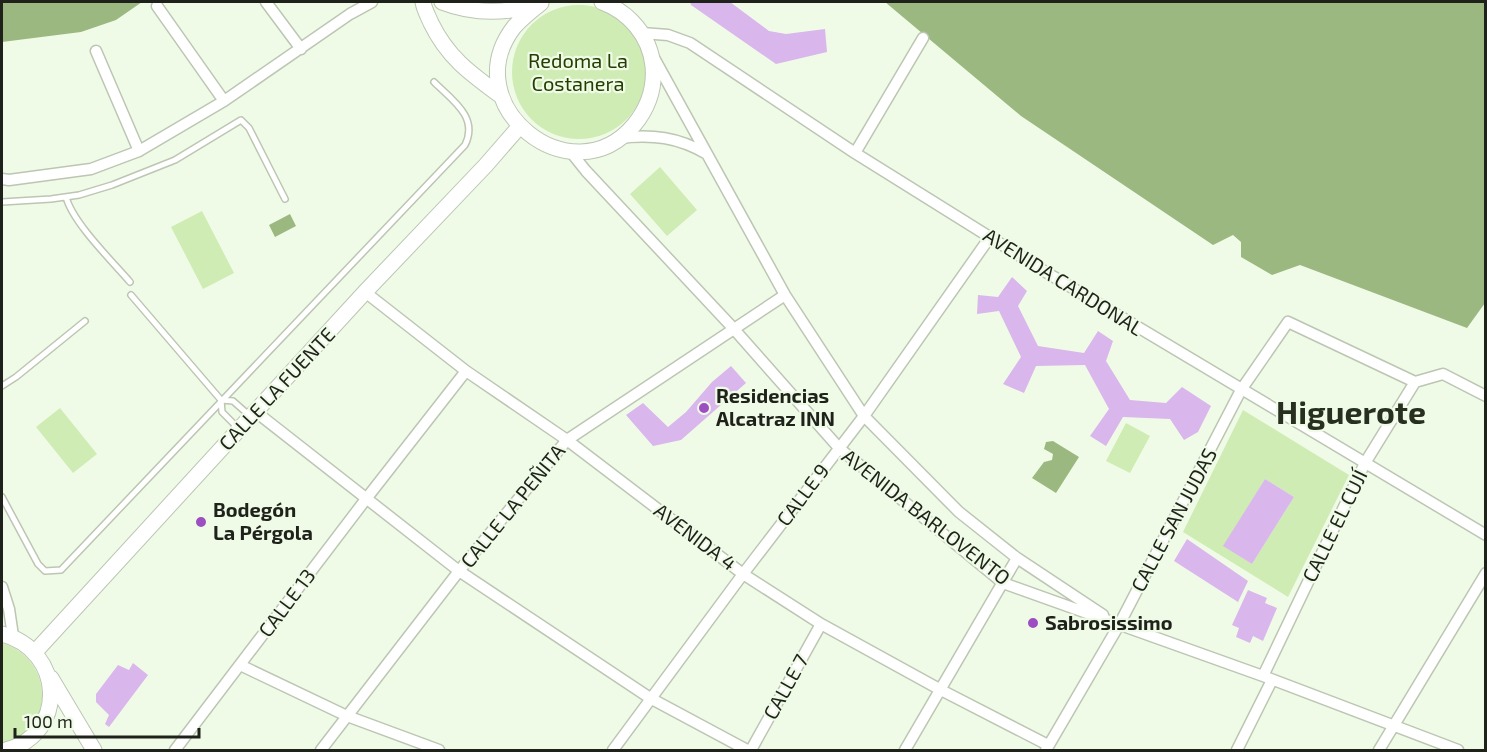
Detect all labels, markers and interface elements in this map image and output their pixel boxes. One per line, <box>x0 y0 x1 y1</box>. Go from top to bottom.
park label: Redoma La Costanera <box>528 48 628 95</box>
street label: AVENIDA CARDONAL <box>979 222 1148 340</box>
street label: CALLE LA FUENTE <box>213 322 339 455</box>
place label: Residencias Alcatraz INN <box>716 383 835 430</box>
district label: Higuerote <box>1276 392 1426 430</box>
marker: Residencias Alcatraz INN <box>697 401 711 415</box>
street label: CALLE LA PEÑITA <box>455 438 570 572</box>
street label: AVENIDA BARLOVENTO <box>838 443 1015 589</box>
street label: CALLE SAN JUDAS <box>1125 444 1221 595</box>
street label: CALLE 9 <box>771 459 833 530</box>
street label: CALLE EL CUJÍ <box>1297 465 1372 586</box>
place label: Bodegón La Pérgola <box>213 497 313 544</box>
street label: AVENIDA 4 <box>650 498 741 575</box>
marker: Bodegón La Pérgola <box>194 515 208 529</box>
street label: CALLE 13 <box>253 564 320 641</box>
place label: Sabrosissimo <box>1045 610 1173 634</box>
marker: Sabrosissimo <box>1026 616 1040 630</box>
street label: CALLE 7 <box>758 650 813 723</box>
scale bar <box>15 701 200 739</box>
text: 100 m <box>24 710 73 732</box>

